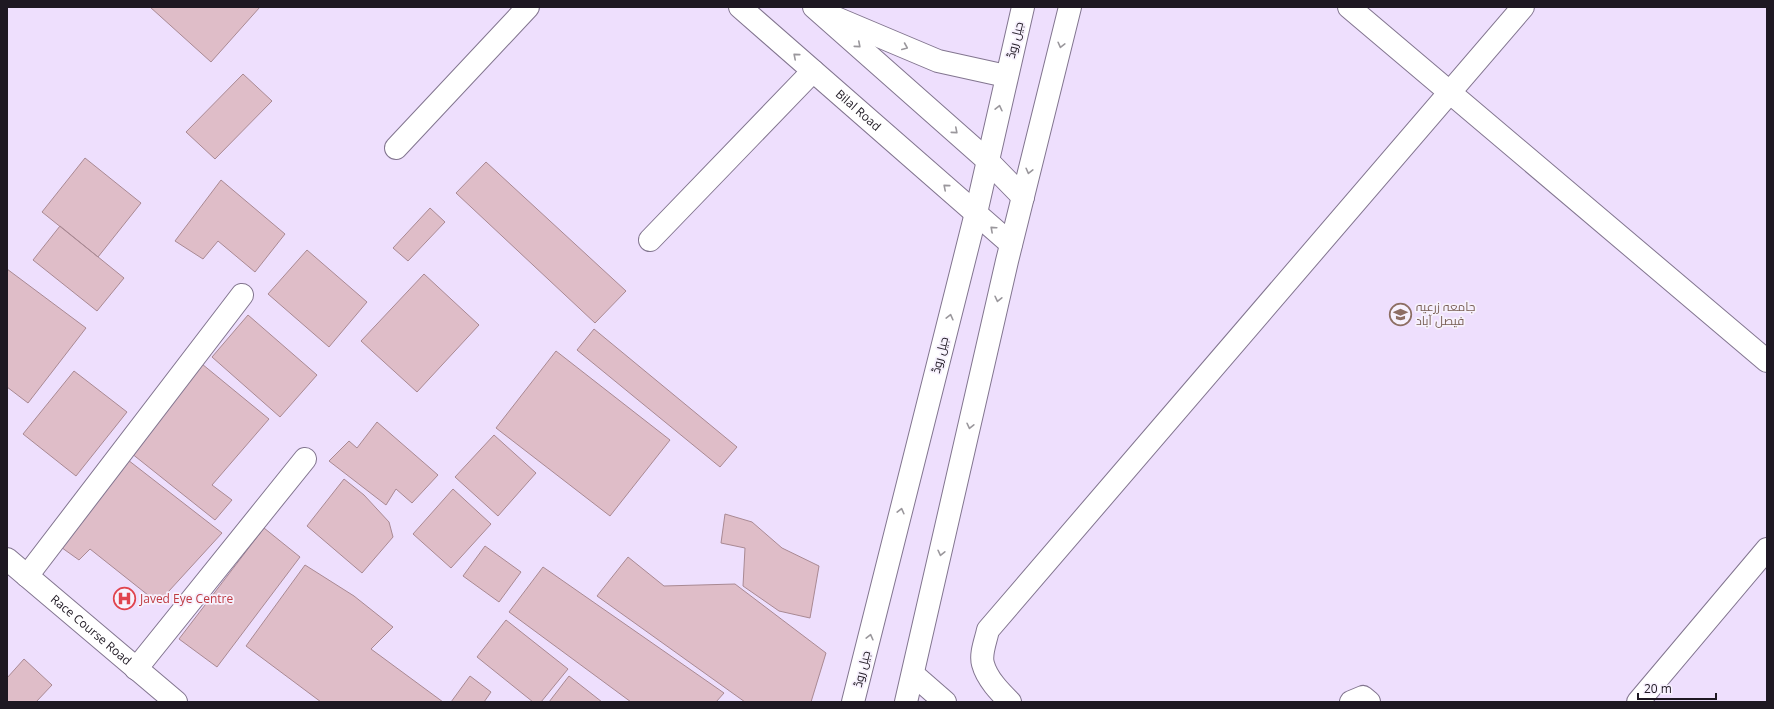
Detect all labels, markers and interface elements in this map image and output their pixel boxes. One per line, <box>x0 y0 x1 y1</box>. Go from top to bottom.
street label: جیل روڈ <box>1002 20 1027 60</box>
one-way arrow <box>853 41 860 48</box>
one-way arrow <box>1057 42 1065 48</box>
one-way arrow <box>902 43 909 51</box>
one-way arrow <box>793 53 800 60</box>
street label: Bilal Road <box>832 85 885 135</box>
one-way arrow <box>994 105 1003 112</box>
one-way arrow <box>950 127 958 134</box>
one-way arrow <box>1026 168 1034 174</box>
one-way arrow <box>944 185 951 192</box>
one-way arrow <box>991 226 998 233</box>
one-way arrow <box>995 296 1003 302</box>
place label: جامعہ زرعیہ فیصل آباد <box>1416 298 1475 329</box>
school or university icon: جامعہ زرعیہ فیصل آباد <box>1387 301 1413 327</box>
one-way arrow <box>945 314 953 320</box>
street label: جیل روڈ <box>927 335 952 375</box>
one-way arrow <box>966 423 974 429</box>
one-way arrow <box>896 508 905 515</box>
one-way arrow <box>938 549 946 556</box>
hospital icon: Javed Eye Centre <box>112 586 138 612</box>
place label: Javed Eye Centre <box>139 590 233 607</box>
street label: Race Course Road <box>47 591 135 669</box>
one-way arrow <box>865 634 873 640</box>
street label: جیل روڈ <box>849 649 874 689</box>
scale bar <box>1638 675 1716 701</box>
text: 20 m <box>1644 680 1672 697</box>

